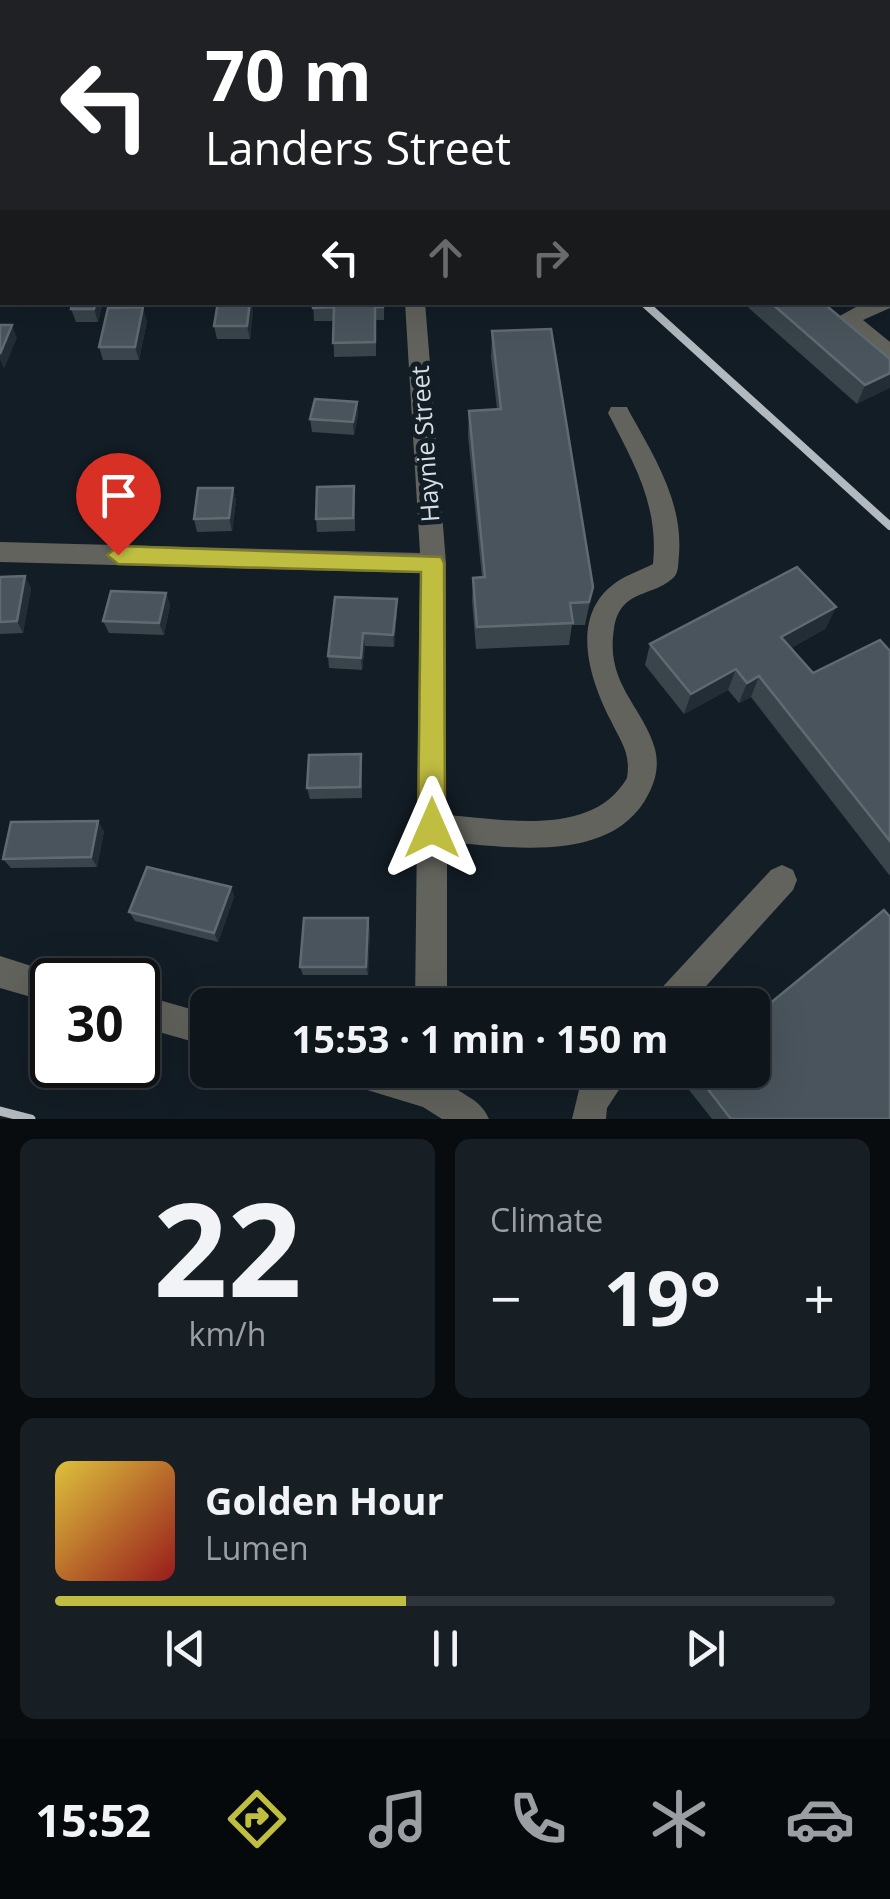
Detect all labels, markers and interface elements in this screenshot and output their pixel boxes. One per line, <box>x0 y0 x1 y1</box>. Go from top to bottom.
text: 70 m <box>205 26 372 122</box>
icon: left <box>40 40 170 170</box>
text: Landers Street <box>205 117 511 178</box>
icon: left <box>313 230 368 285</box>
icon: ahead <box>418 230 473 285</box>
icon: right <box>523 230 578 285</box>
street label: Haynie Street <box>402 364 446 523</box>
pin <box>76 453 161 556</box>
icon: arrive <box>91 468 146 523</box>
position arrow <box>380 776 484 880</box>
speed limit sign: 30 <box>30 958 160 1088</box>
text: 15:53 · 1 min · 150 m <box>292 1012 668 1064</box>
text: 22 <box>153 1158 302 1335</box>
text: Climate <box>490 1198 603 1241</box>
text: 19° <box>604 1246 721 1348</box>
text: − <box>490 1260 521 1335</box>
text: + <box>804 1260 835 1335</box>
text: km/h <box>189 1312 266 1355</box>
text: Golden Hour <box>205 1474 444 1526</box>
text: Lumen <box>205 1526 309 1569</box>
icon: previous <box>158 1621 213 1676</box>
icon: pause <box>418 1621 473 1676</box>
icon: next <box>678 1621 733 1676</box>
icon: directions <box>222 1784 292 1854</box>
icon: music <box>363 1784 433 1854</box>
icon: phone <box>503 1784 573 1854</box>
icon: climate <box>644 1784 714 1854</box>
icon: car <box>785 1784 855 1854</box>
text: 15:52 <box>35 1789 151 1850</box>

